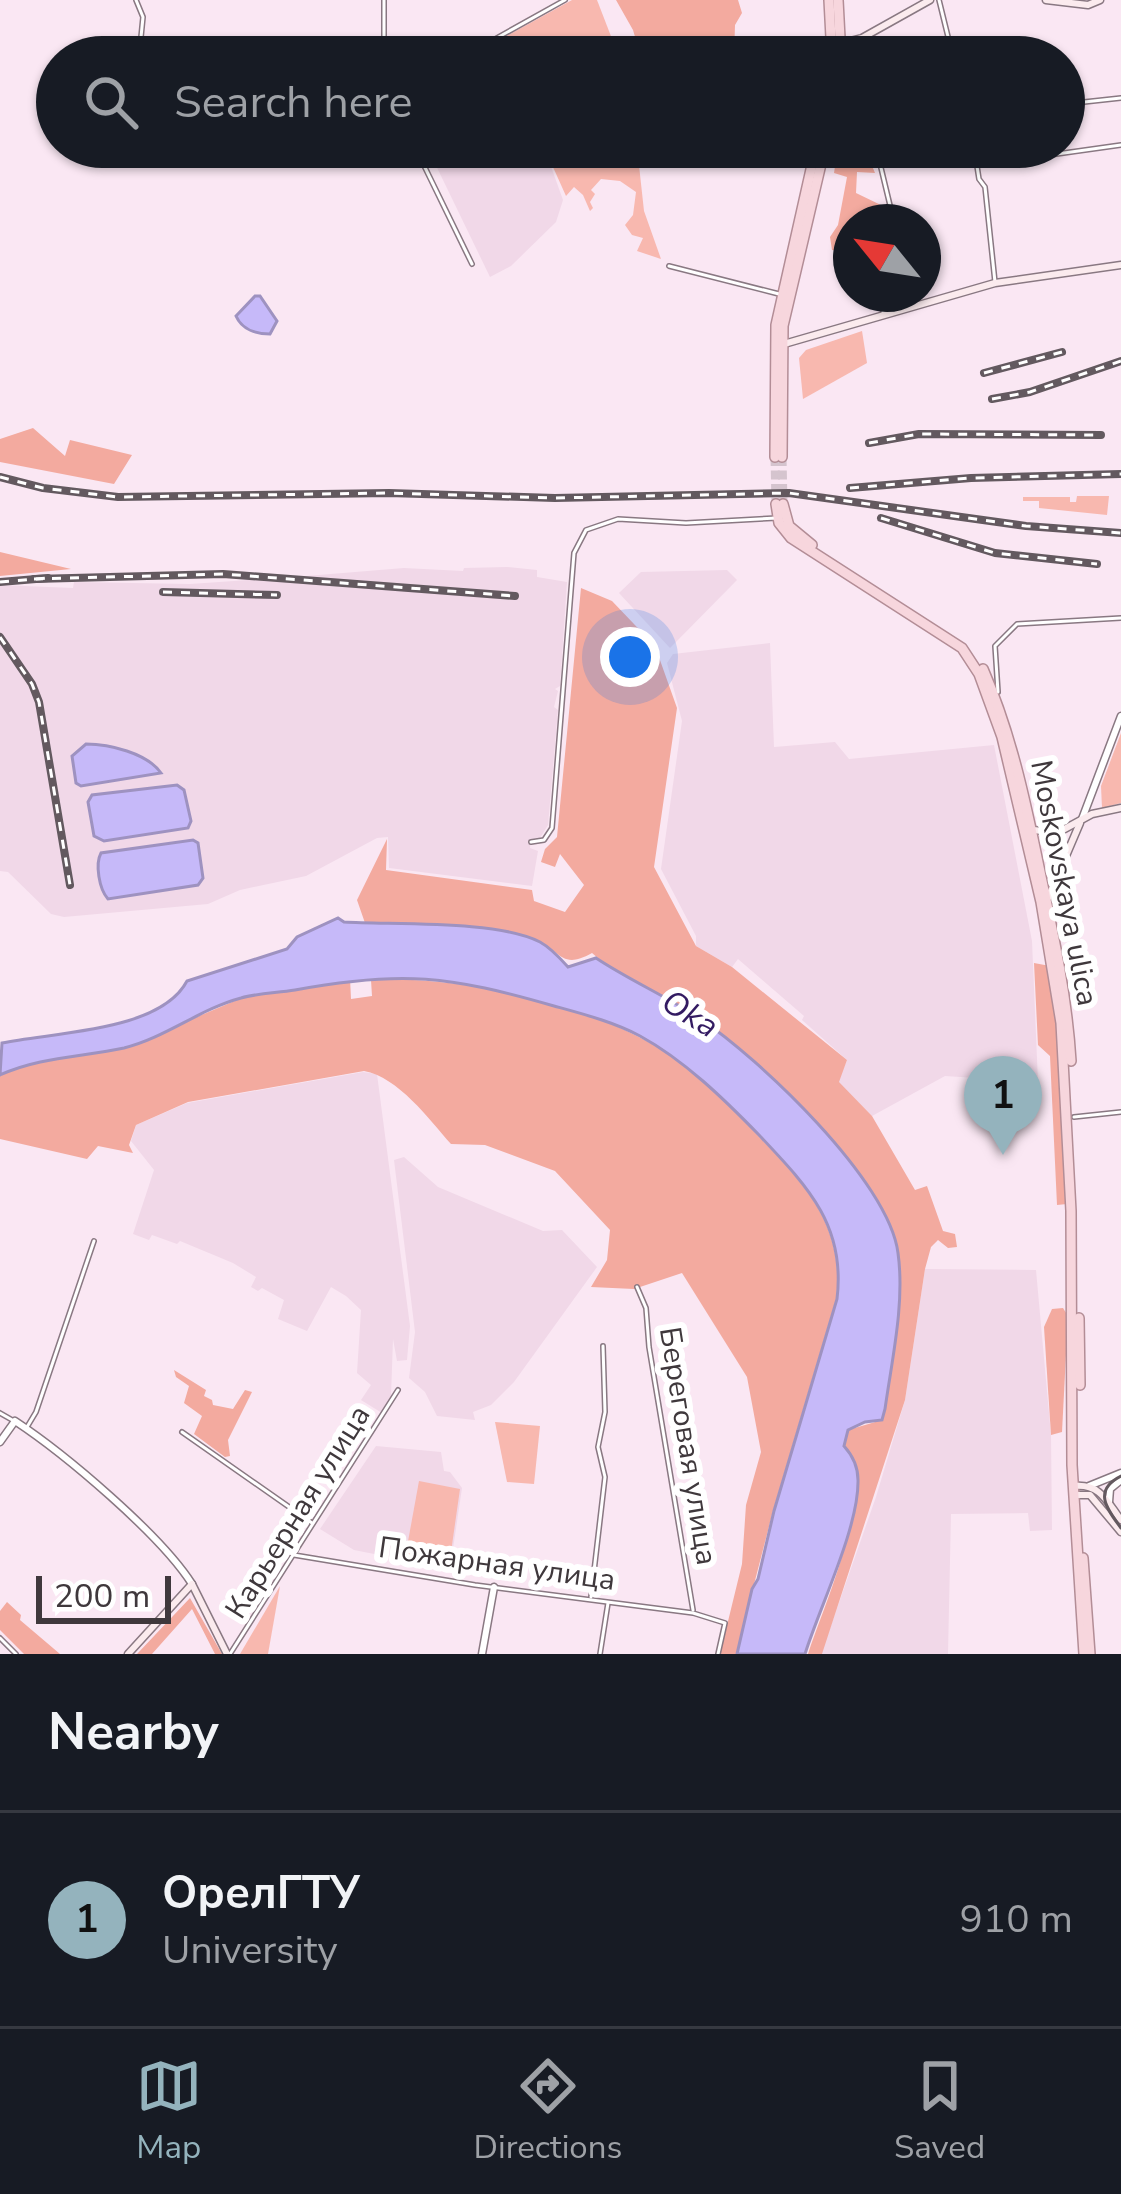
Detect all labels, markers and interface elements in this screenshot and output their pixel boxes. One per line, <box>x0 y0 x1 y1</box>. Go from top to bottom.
search box <box>36 36 1085 168</box>
icon: search <box>78 69 144 135</box>
text: Search here <box>174 72 413 133</box>
north arrow <box>833 204 941 312</box>
your location <box>600 627 660 687</box>
street label: Moskovskaya ulica <box>1020 757 1108 1009</box>
water label: Oka <box>653 979 727 1049</box>
pin: 1 <box>964 1056 1042 1155</box>
street label: Береговая улица <box>649 1324 727 1568</box>
street label: Карьерная улица <box>216 1397 380 1627</box>
street label: Пожарная улица <box>376 1527 618 1601</box>
scale bar <box>36 1570 171 1623</box>
text: 200 m <box>54 1574 150 1619</box>
text: Nearby <box>48 1697 219 1767</box>
text: ОрелГТУ <box>162 1863 360 1924</box>
text: 1 <box>75 1893 99 1946</box>
text: 910 m <box>959 1893 1073 1946</box>
text: University <box>162 1924 338 1977</box>
tab: Map <box>136 2053 202 2170</box>
tab: Directions <box>474 2053 622 2170</box>
tab: Saved <box>894 2053 985 2170</box>

